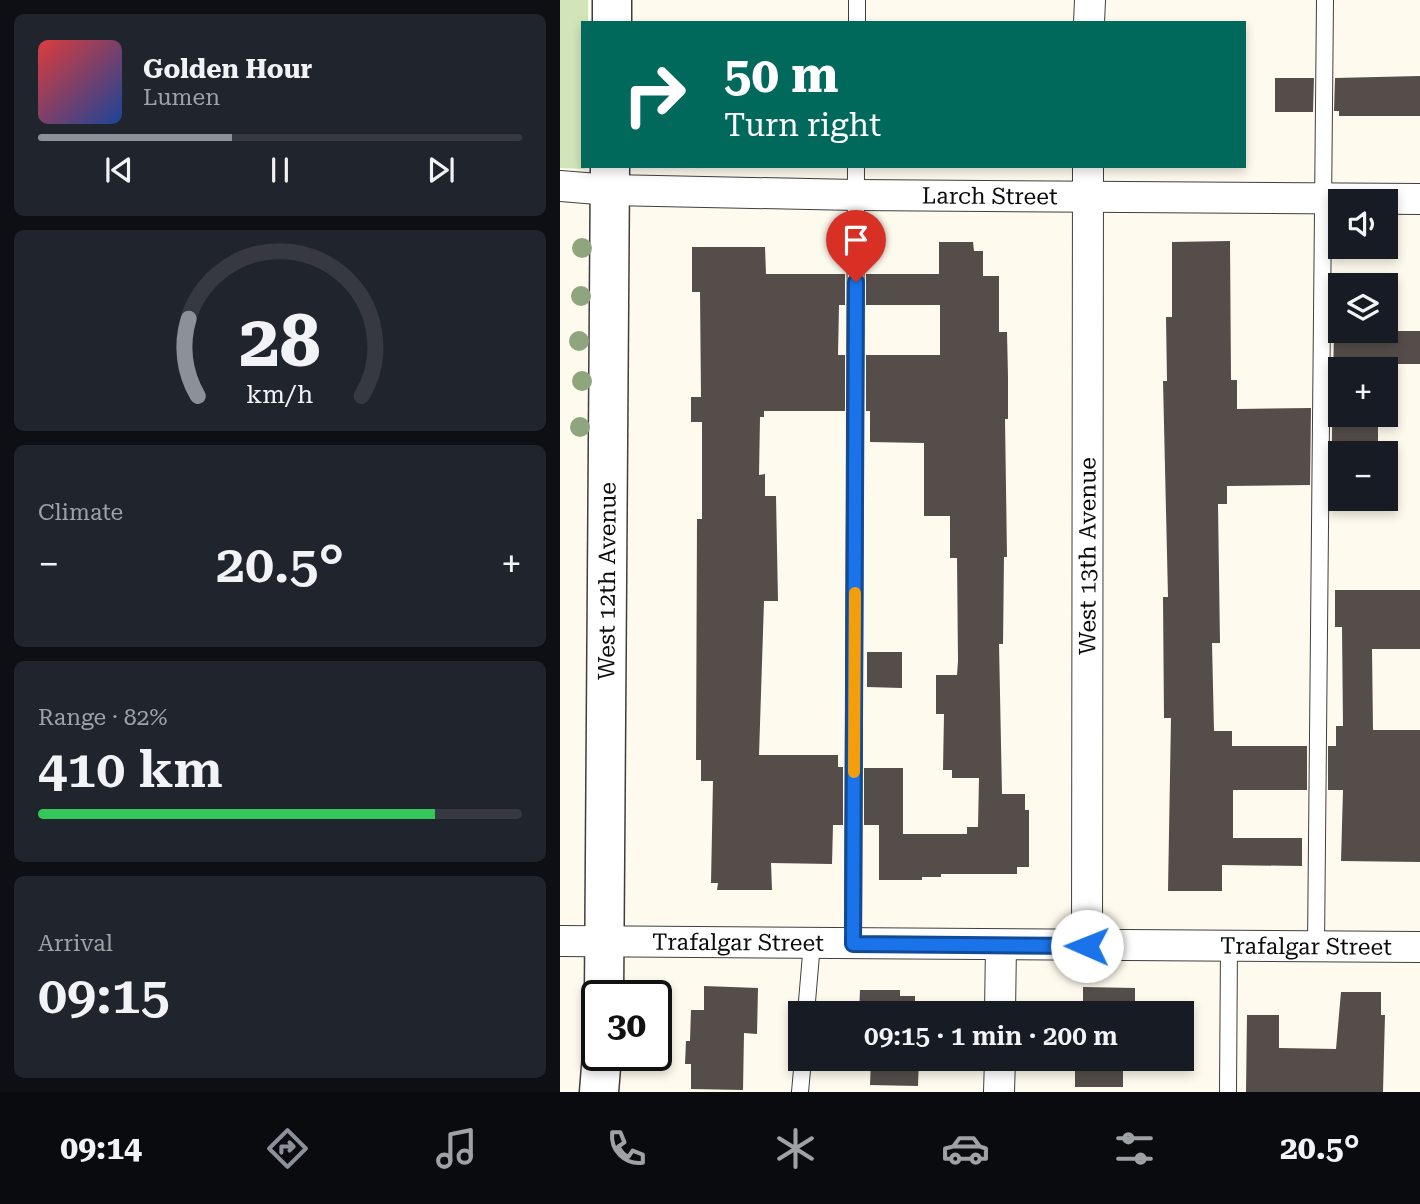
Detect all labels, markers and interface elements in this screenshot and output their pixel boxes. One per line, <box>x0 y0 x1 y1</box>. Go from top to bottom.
text: 50 m <box>724 47 839 104</box>
icon: right <box>609 49 700 140</box>
text: Golden Hour <box>143 54 312 84</box>
text: Lumen <box>143 84 220 111</box>
text: Turn right <box>724 106 881 144</box>
icon: previous <box>100 151 138 189</box>
icon: pause <box>261 151 299 189</box>
icon: next <box>422 151 460 189</box>
street label: Larch Street <box>922 182 1058 210</box>
map controls <box>1328 189 1398 511</box>
button: sound <box>1328 189 1398 259</box>
pin <box>826 210 886 282</box>
icon: arrive <box>837 221 875 259</box>
button: layers <box>1328 273 1398 343</box>
text: 28 <box>239 300 321 385</box>
button: + <box>1328 357 1398 427</box>
text: km/h <box>247 380 313 409</box>
button: − <box>1328 441 1398 511</box>
street label: West 13th Avenue <box>1074 457 1101 655</box>
street label: West 12th Avenue <box>593 482 621 680</box>
text: Climate <box>38 499 123 526</box>
text: 20.5° <box>216 534 344 595</box>
text: − <box>38 542 59 586</box>
text: + <box>501 542 522 586</box>
text: Range · 82% <box>38 704 167 731</box>
text: 410 km <box>38 739 223 800</box>
position arrow <box>1050 909 1124 983</box>
street label: Trafalgar Street <box>652 928 824 956</box>
text: Arrival <box>38 930 113 957</box>
street label: Trafalgar Street <box>1220 932 1392 960</box>
text: 09:15 <box>38 965 170 1026</box>
speed limit sign: 30 <box>581 980 672 1071</box>
text: 09:15 · 1 min · 200 m <box>864 1021 1118 1051</box>
icon: directions <box>263 1124 312 1173</box>
icon: music <box>432 1124 481 1173</box>
icon: phone <box>602 1124 651 1173</box>
icon: climate <box>771 1124 820 1173</box>
icon: car <box>941 1124 990 1173</box>
icon: filters <box>1110 1124 1159 1173</box>
text: 09:14 <box>60 1129 142 1167</box>
text: 20.5° <box>1280 1129 1360 1167</box>

